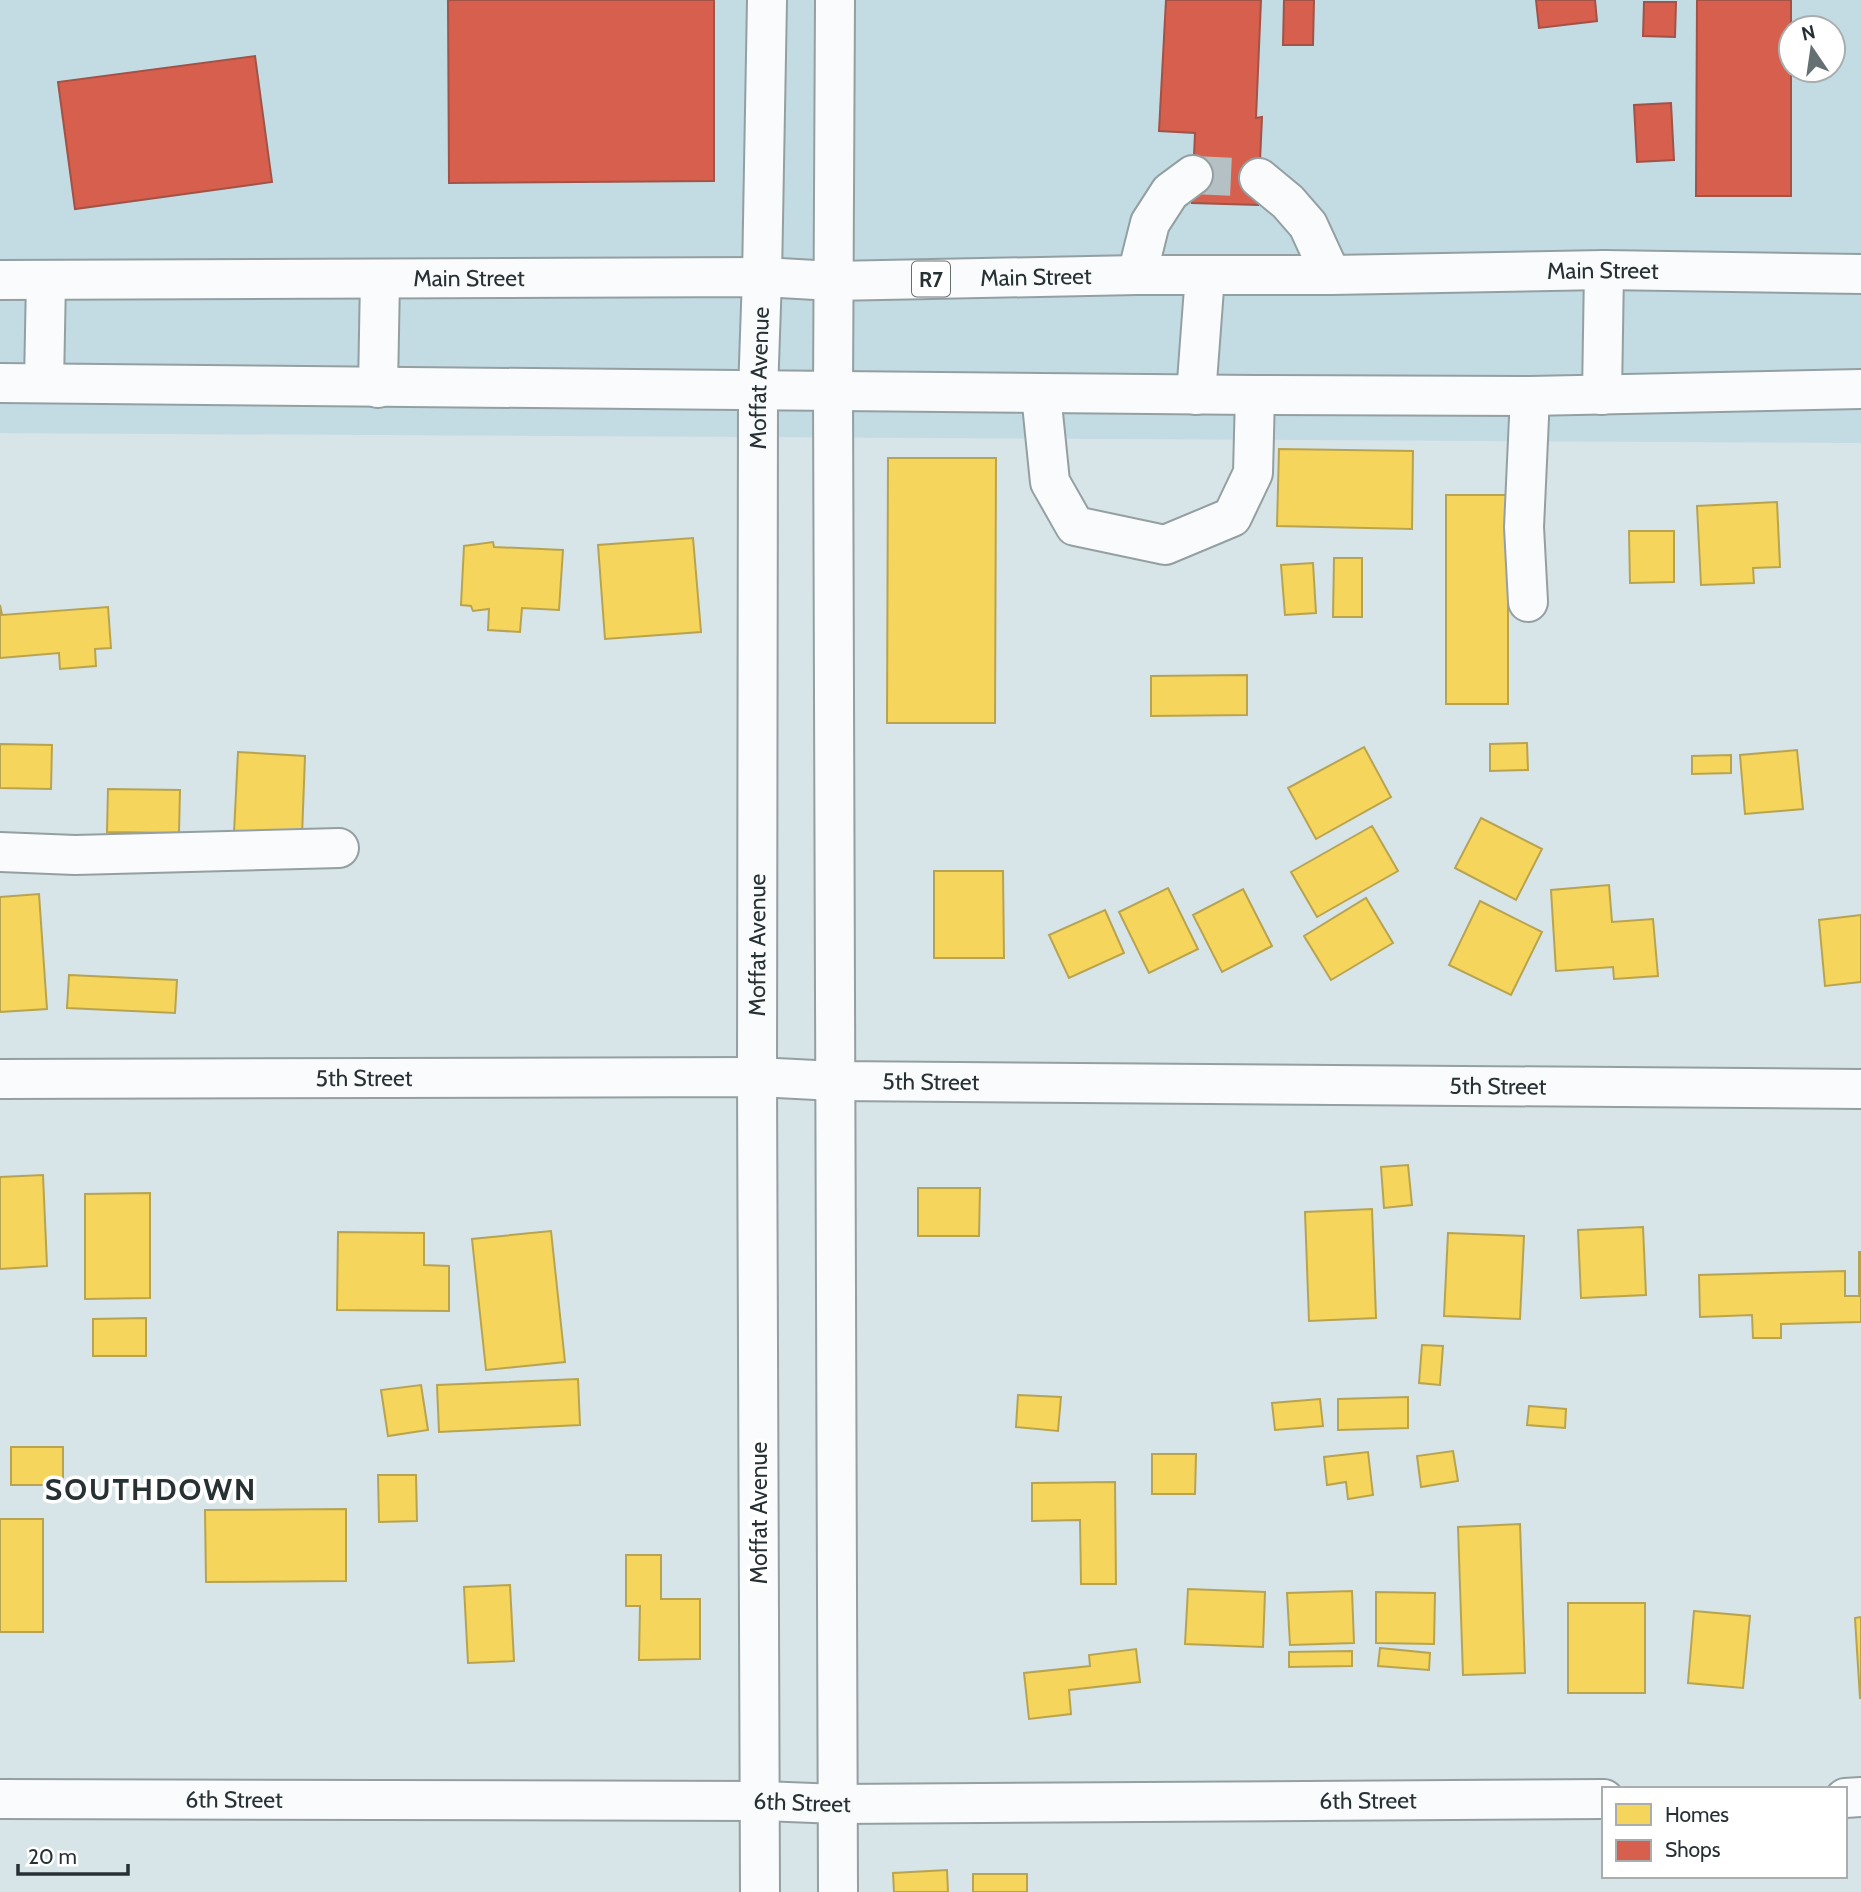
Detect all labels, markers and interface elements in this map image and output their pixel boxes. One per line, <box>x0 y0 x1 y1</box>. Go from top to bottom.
north arrow <box>1777 14 1847 84</box>
text: N <box>1799 20 1817 46</box>
street label: Main Street <box>1547 256 1659 285</box>
road number: R7 <box>912 262 950 296</box>
street label: Main Street <box>980 262 1092 292</box>
street label: Main Street <box>413 264 525 292</box>
street label: Moffat Avenue <box>744 306 775 449</box>
street label: Moffat Avenue <box>743 873 771 1016</box>
street label: 5th Street <box>315 1064 413 1092</box>
street label: 5th Street <box>882 1067 980 1096</box>
street label: 5th Street <box>1449 1072 1547 1101</box>
street label: Moffat Avenue <box>745 1441 773 1584</box>
district label: SOUTHDOWN <box>45 1471 257 1508</box>
street label: 6th Street <box>185 1785 283 1814</box>
street label: 6th Street <box>1319 1786 1417 1815</box>
street label: 6th Street <box>753 1787 851 1818</box>
legend <box>1602 1787 1847 1878</box>
text: Homes <box>1665 1802 1729 1827</box>
scale bar <box>18 1832 128 1876</box>
text: Shops <box>1665 1837 1721 1862</box>
text: 20 m <box>28 1844 77 1869</box>

